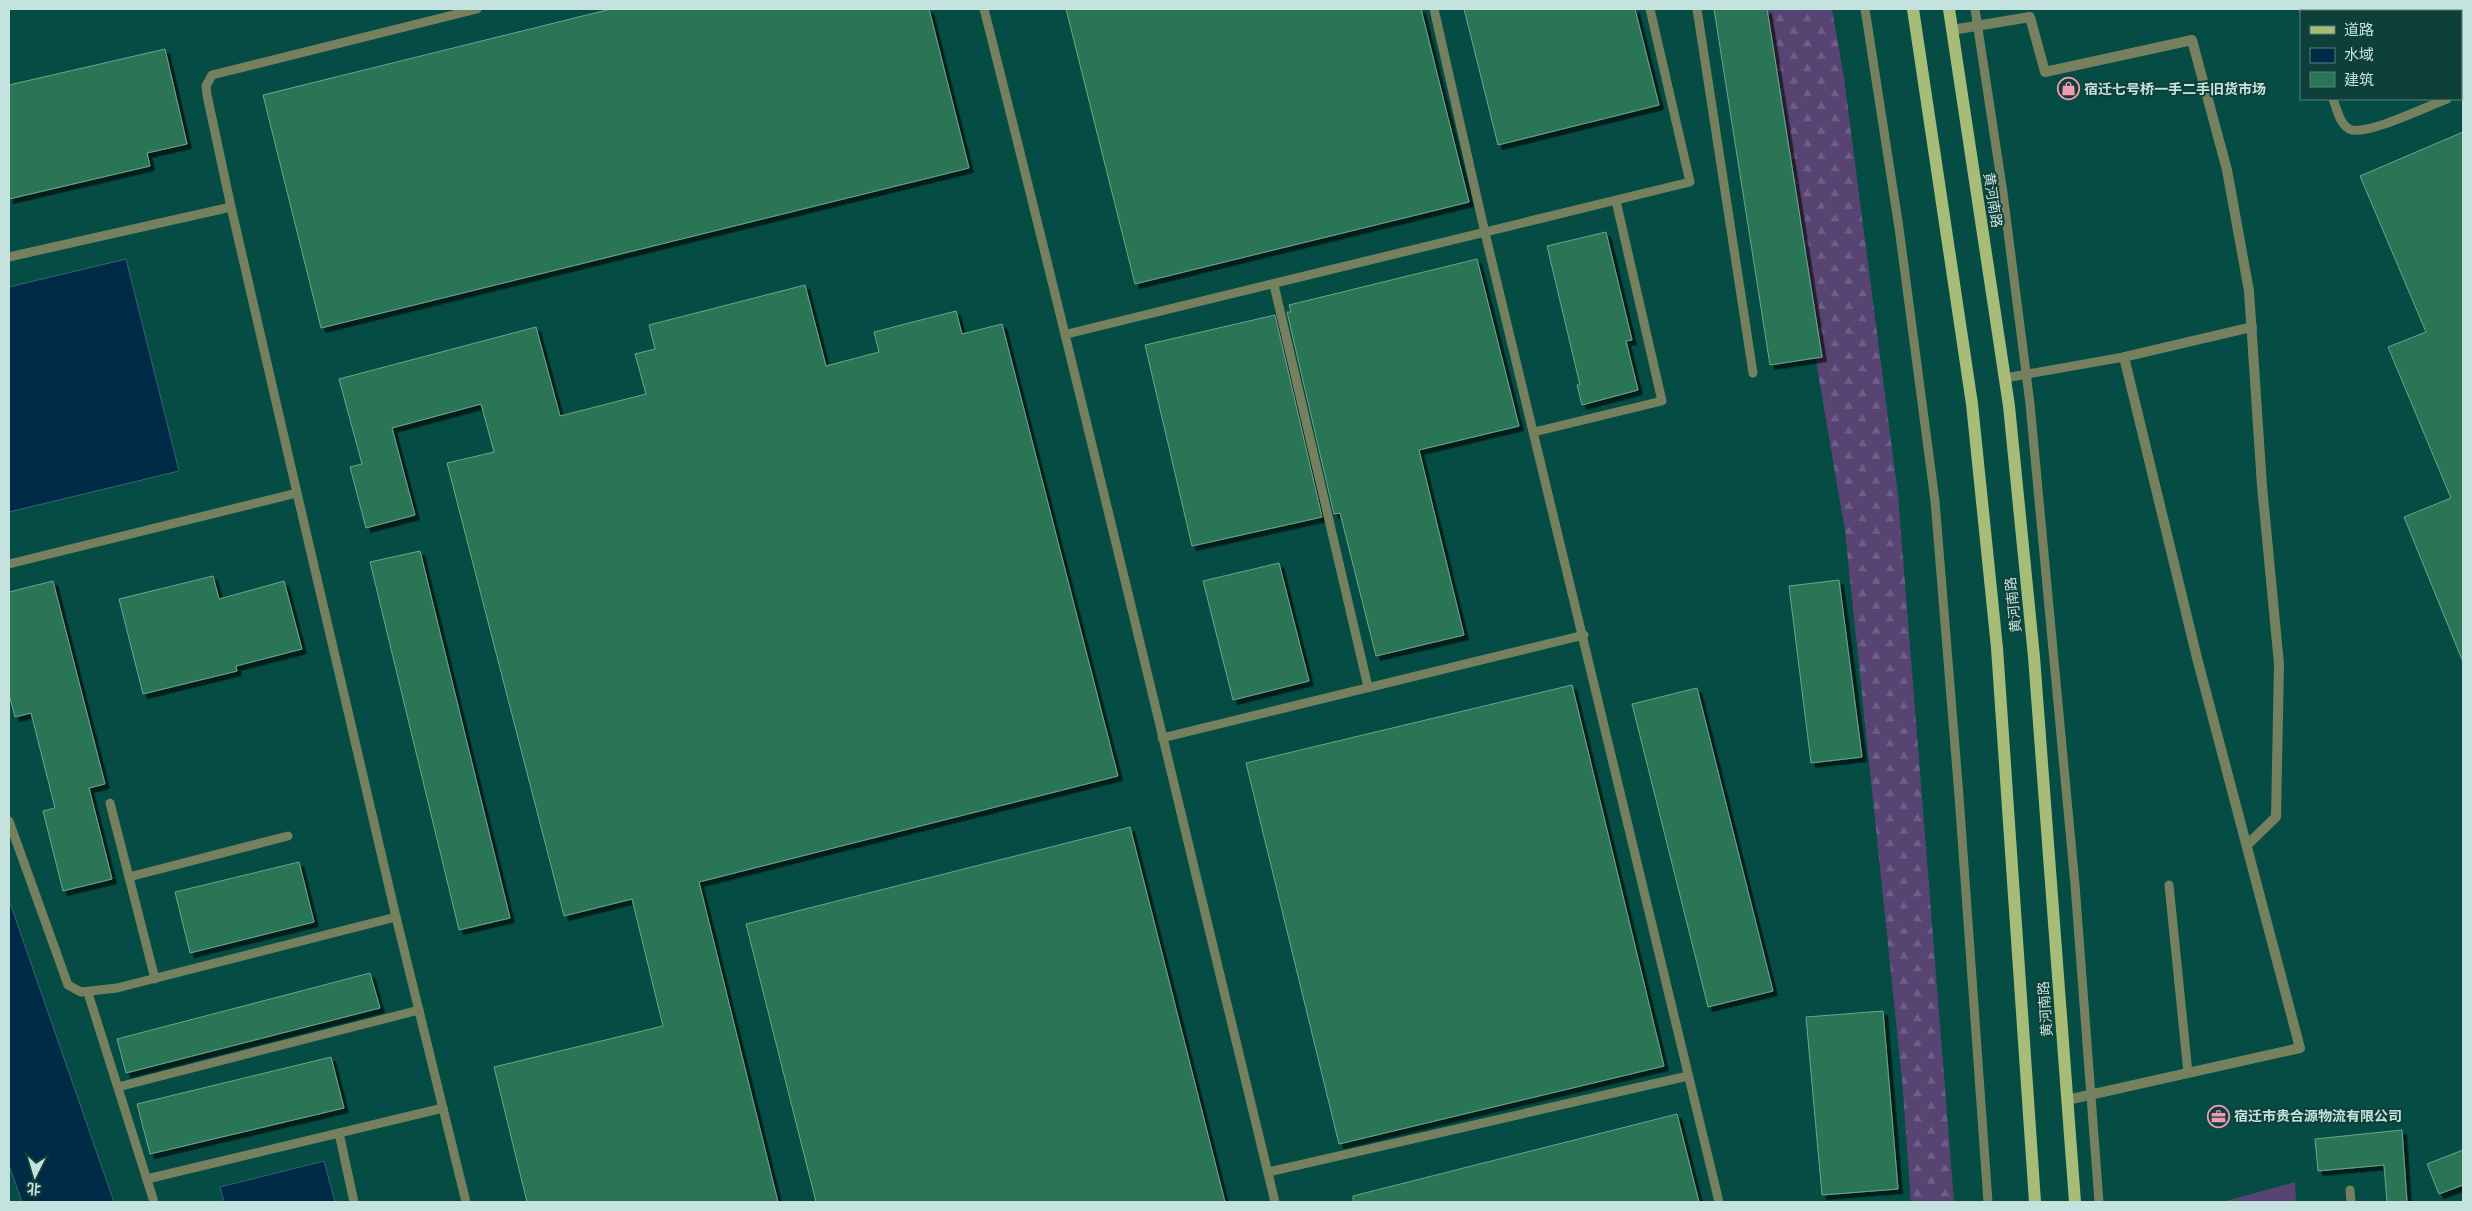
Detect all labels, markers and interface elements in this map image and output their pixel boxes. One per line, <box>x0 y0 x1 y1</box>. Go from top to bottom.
legend <box>2300 10 2462 100</box>
text: 道路 <box>2344 20 2374 39</box>
text: 水域 <box>2344 45 2374 64</box>
text: 建筑 <box>2344 70 2374 89</box>
shop icon: 宿迁七号桥一手二手旧货市场 <box>2056 77 2080 101</box>
place label: 宿迁七号桥一手二手旧货市场 <box>2084 80 2266 98</box>
street label: 黄河南路 <box>1980 171 2006 229</box>
street label: 黄河南路 <box>2001 576 2025 634</box>
street label: 黄河南路 <box>2034 980 2056 1038</box>
office icon: 宿迁市贵合源物流有限公司 <box>2206 1104 2230 1128</box>
place label: 宿迁市贵合源物流有限公司 <box>2234 1107 2402 1125</box>
north arrow <box>10 1151 60 1201</box>
text: 北 <box>26 1179 42 1199</box>

